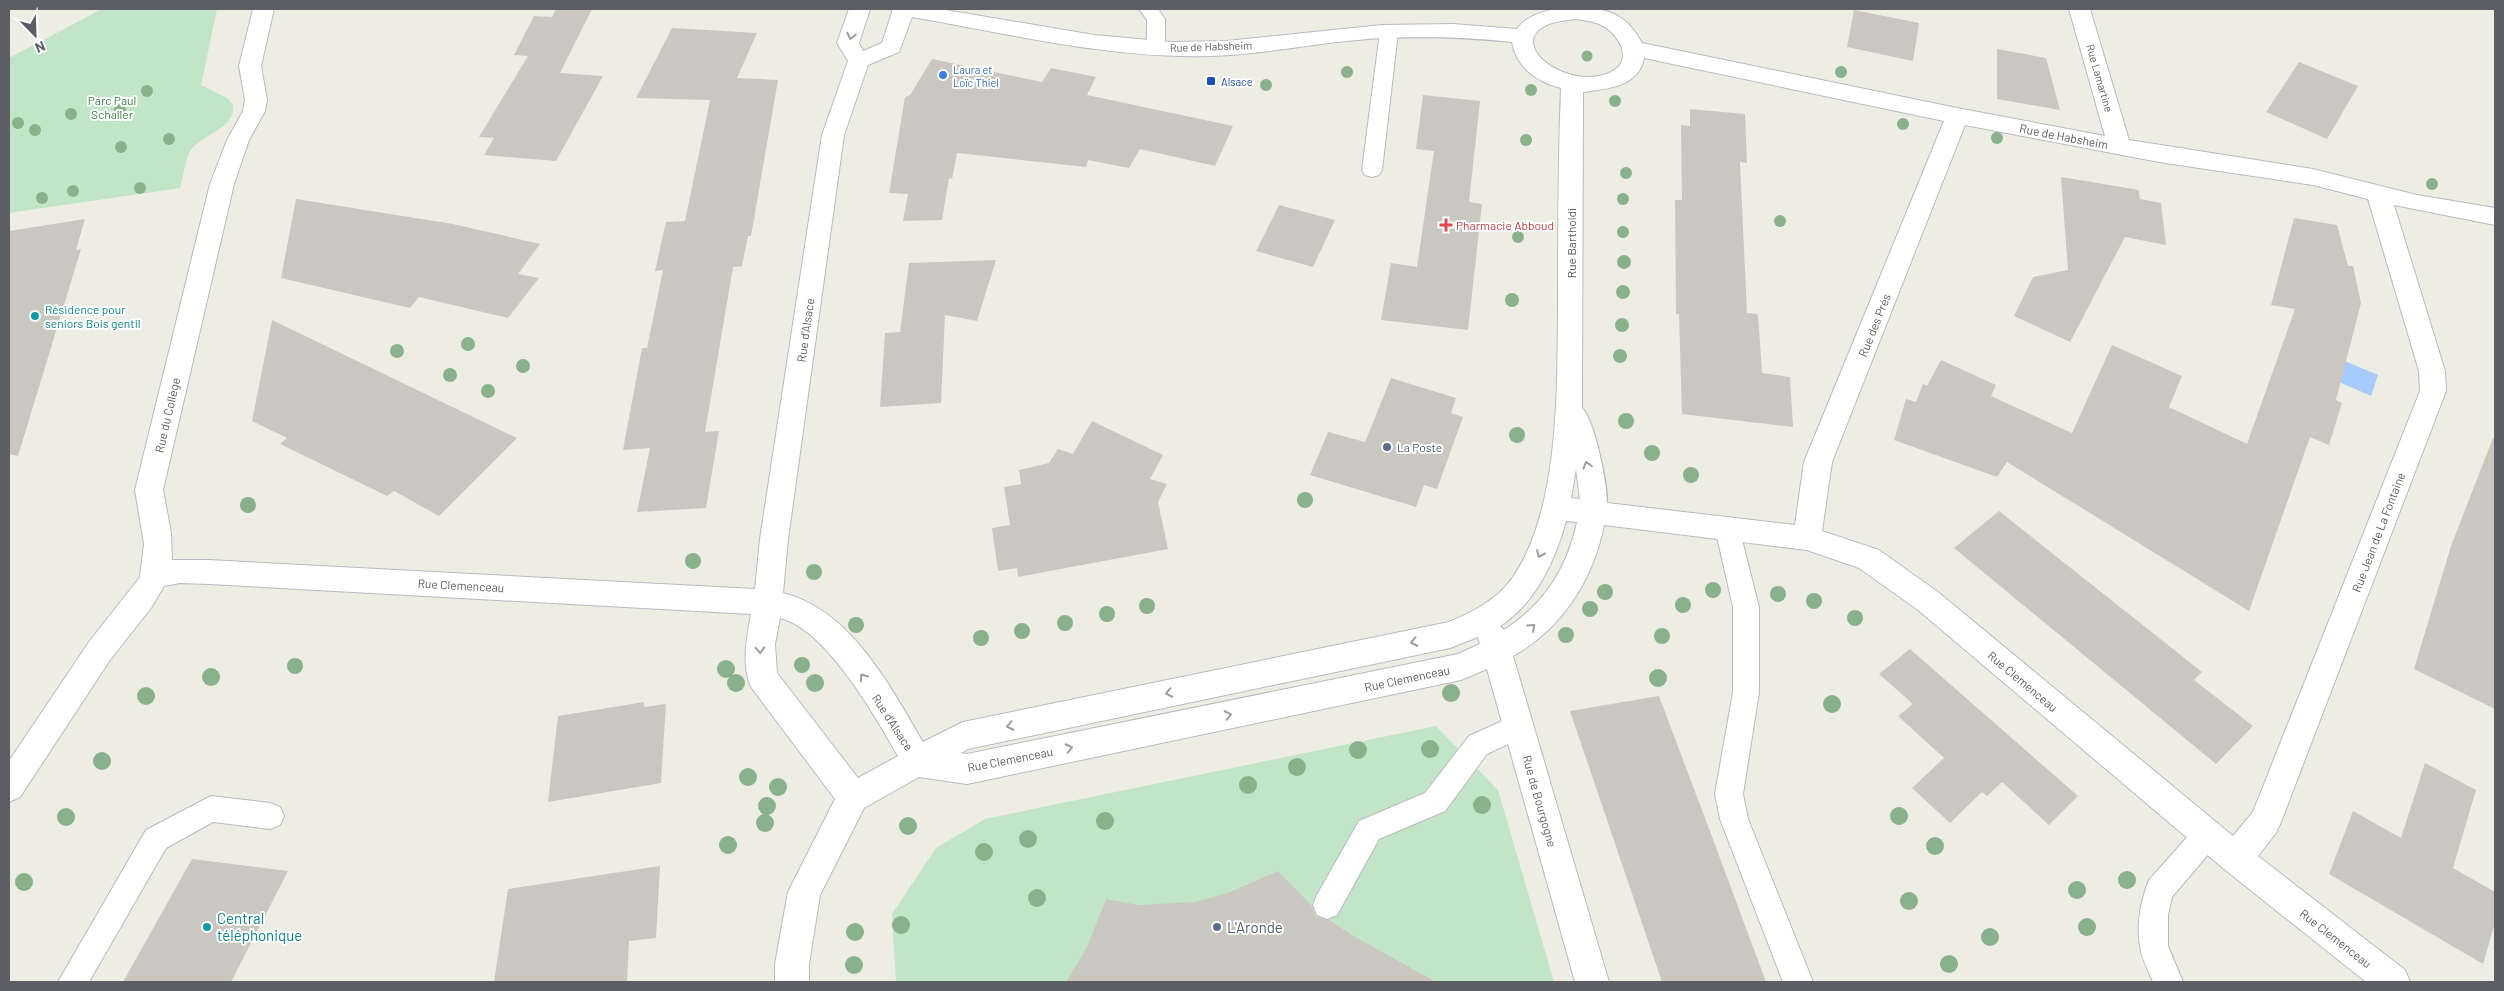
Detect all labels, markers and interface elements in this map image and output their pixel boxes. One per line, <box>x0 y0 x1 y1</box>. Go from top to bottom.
north arrow <box>10 10 60 60</box>
one-way arrow <box>846 32 857 40</box>
text: N <box>33 38 48 57</box>
street label: Rue de Habsheim <box>1170 38 1252 54</box>
street label: Rue Lamartine <box>2084 43 2116 114</box>
place label: Laura et Loïc Thiel <box>953 63 999 89</box>
marker: Laura et Loïc Thiel <box>937 69 949 81</box>
marker: Alsace <box>1205 75 1217 87</box>
place label: Alsace <box>1221 75 1253 88</box>
park label: Parc Paul Schaller <box>88 93 136 121</box>
street label: Rue de Habsheim <box>2018 121 2110 151</box>
street label: Rue Bartholdi <box>1564 208 1578 278</box>
place label: Pharmacie Abboud <box>1456 218 1554 232</box>
marker: Pharmacie Abboud <box>1440 219 1452 231</box>
street label: Rue des Prés <box>1855 291 1893 359</box>
street label: Rue d'Alsace <box>794 297 816 363</box>
place label: Résidence pour seniors Bois gentil <box>45 302 141 330</box>
marker: Résidence pour seniors Bois gentil <box>29 310 41 322</box>
street label: Rue du Collège <box>152 376 182 454</box>
place label: La Poste <box>1397 440 1442 454</box>
marker: La Poste <box>1381 441 1393 453</box>
one-way arrow <box>1582 461 1592 469</box>
street label: Rue Jean de La Fontaine <box>2349 470 2407 594</box>
one-way arrow <box>1536 549 1547 558</box>
street label: Rue Clemenceau <box>417 576 505 594</box>
one-way arrow <box>1526 623 1535 632</box>
one-way arrow <box>1410 637 1419 647</box>
one-way arrow <box>755 647 766 655</box>
street label: Rue Clemenceau <box>1985 648 2061 714</box>
street label: Rue Clemenceau <box>1363 662 1451 694</box>
one-way arrow <box>860 673 869 683</box>
one-way arrow <box>1165 687 1174 698</box>
street label: Rue d'Alsace <box>870 691 916 753</box>
one-way arrow <box>1223 710 1232 721</box>
one-way arrow <box>1006 720 1015 731</box>
one-way arrow <box>1064 743 1073 754</box>
street label: Rue Clemenceau <box>966 744 1054 774</box>
street label: Rue de Bourgogne <box>1520 754 1560 848</box>
street label: Rue Clemenceau <box>2298 906 2374 970</box>
place label: Central téléphonique <box>217 909 302 944</box>
place label: L'Aronde <box>1227 918 1283 936</box>
marker: Central téléphonique <box>201 921 213 933</box>
marker: L'Aronde <box>1211 921 1223 933</box>

